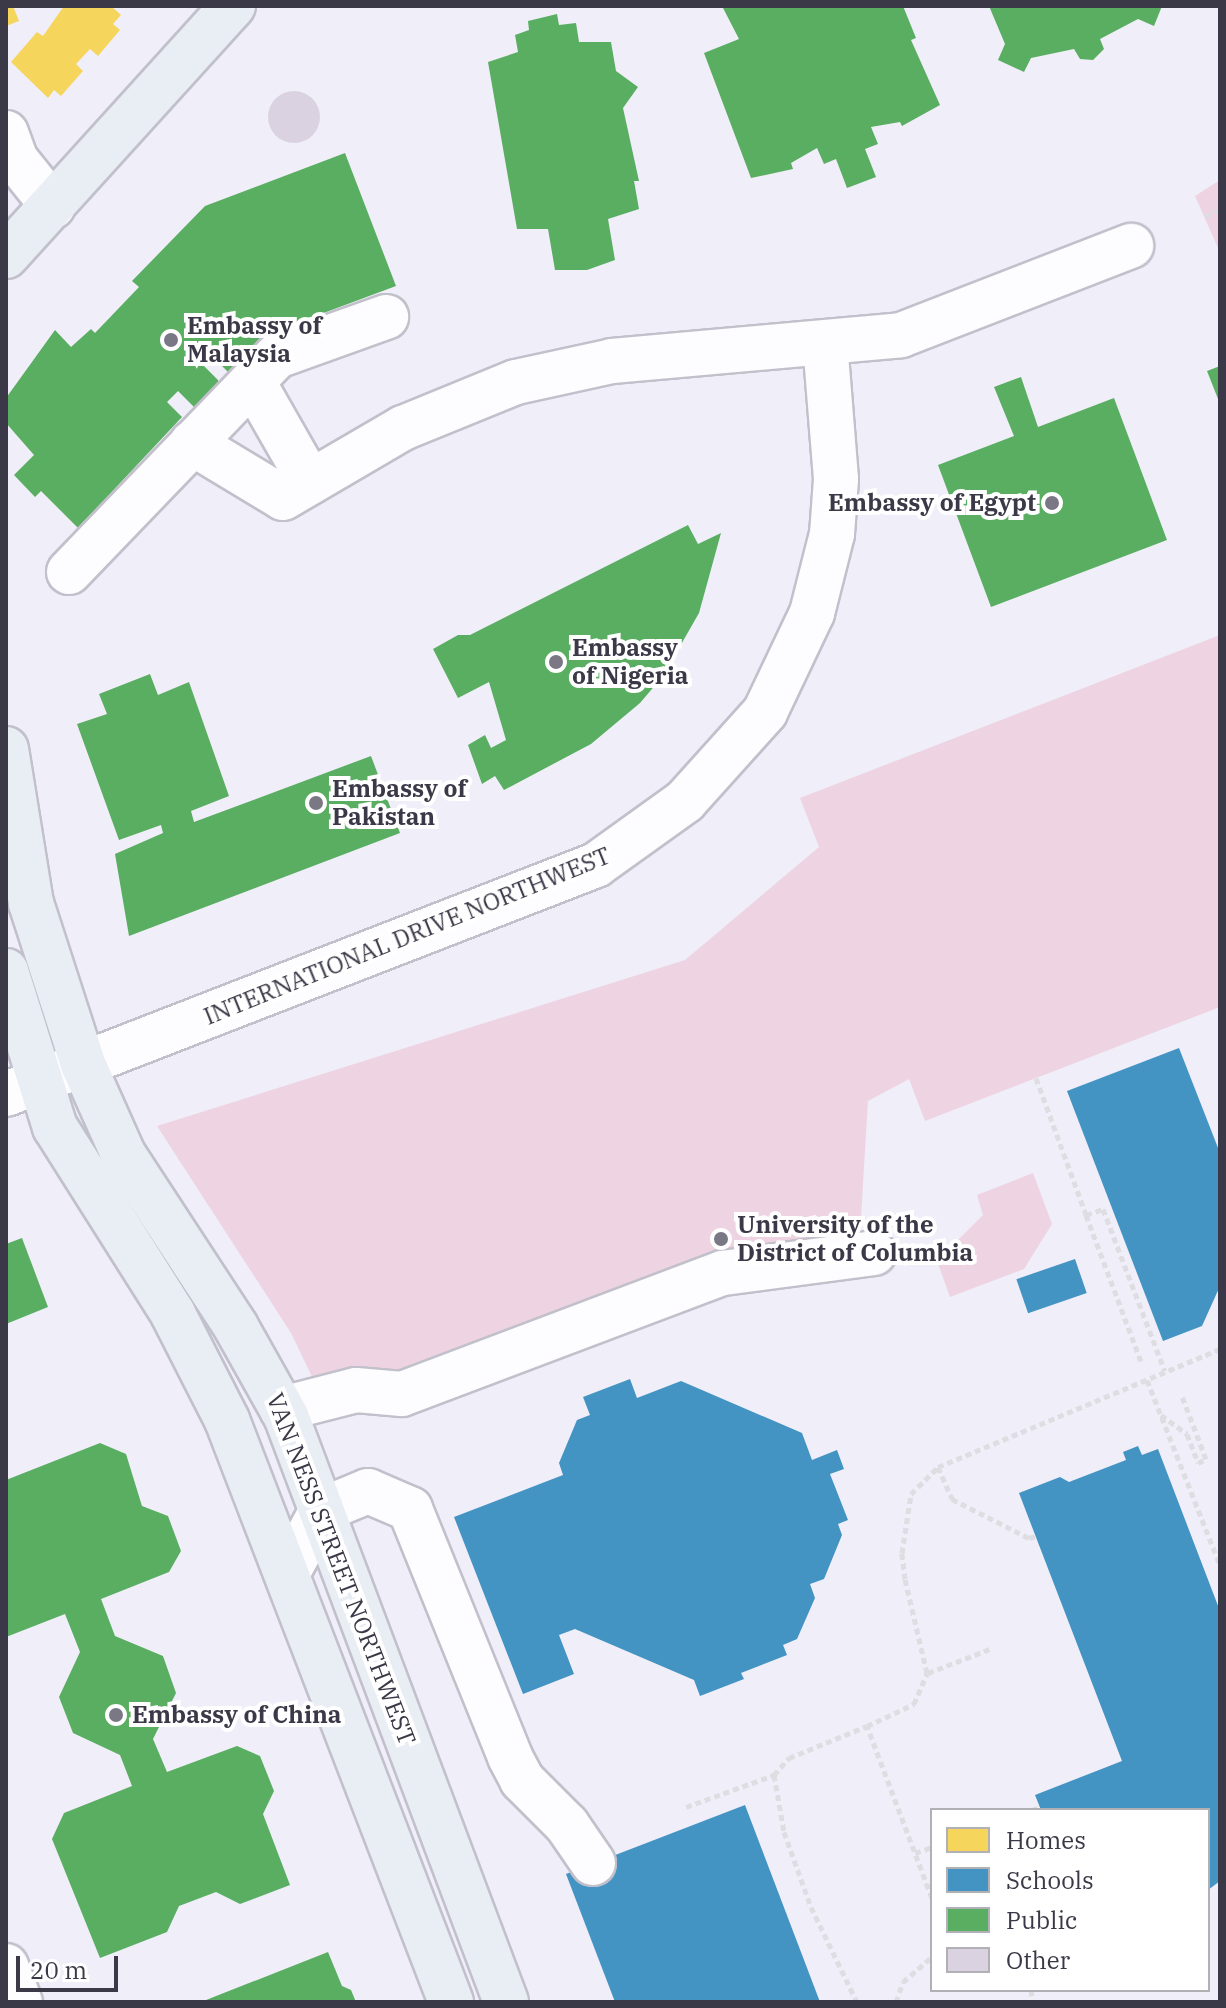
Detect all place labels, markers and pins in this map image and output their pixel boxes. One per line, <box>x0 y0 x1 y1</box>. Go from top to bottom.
place label: Embassy of Malaysia <box>187 312 322 368</box>
marker: Embassy of Malaysia <box>162 331 180 349</box>
place label: Embassy of Egypt <box>828 489 1036 517</box>
marker: Embassy of Egypt <box>1043 494 1061 512</box>
place label: Embassy of Nigeria <box>572 634 688 690</box>
marker: Embassy of Nigeria <box>547 653 565 671</box>
place label: Embassy of Pakistan <box>332 775 467 831</box>
marker: Embassy of Pakistan <box>307 794 325 812</box>
place label: University of the District of Columbia <box>737 1211 973 1267</box>
marker: University of the District of Columbia <box>712 1230 730 1248</box>
place label: Embassy of China <box>132 1701 342 1729</box>
marker: Embassy of China <box>107 1706 125 1724</box>

